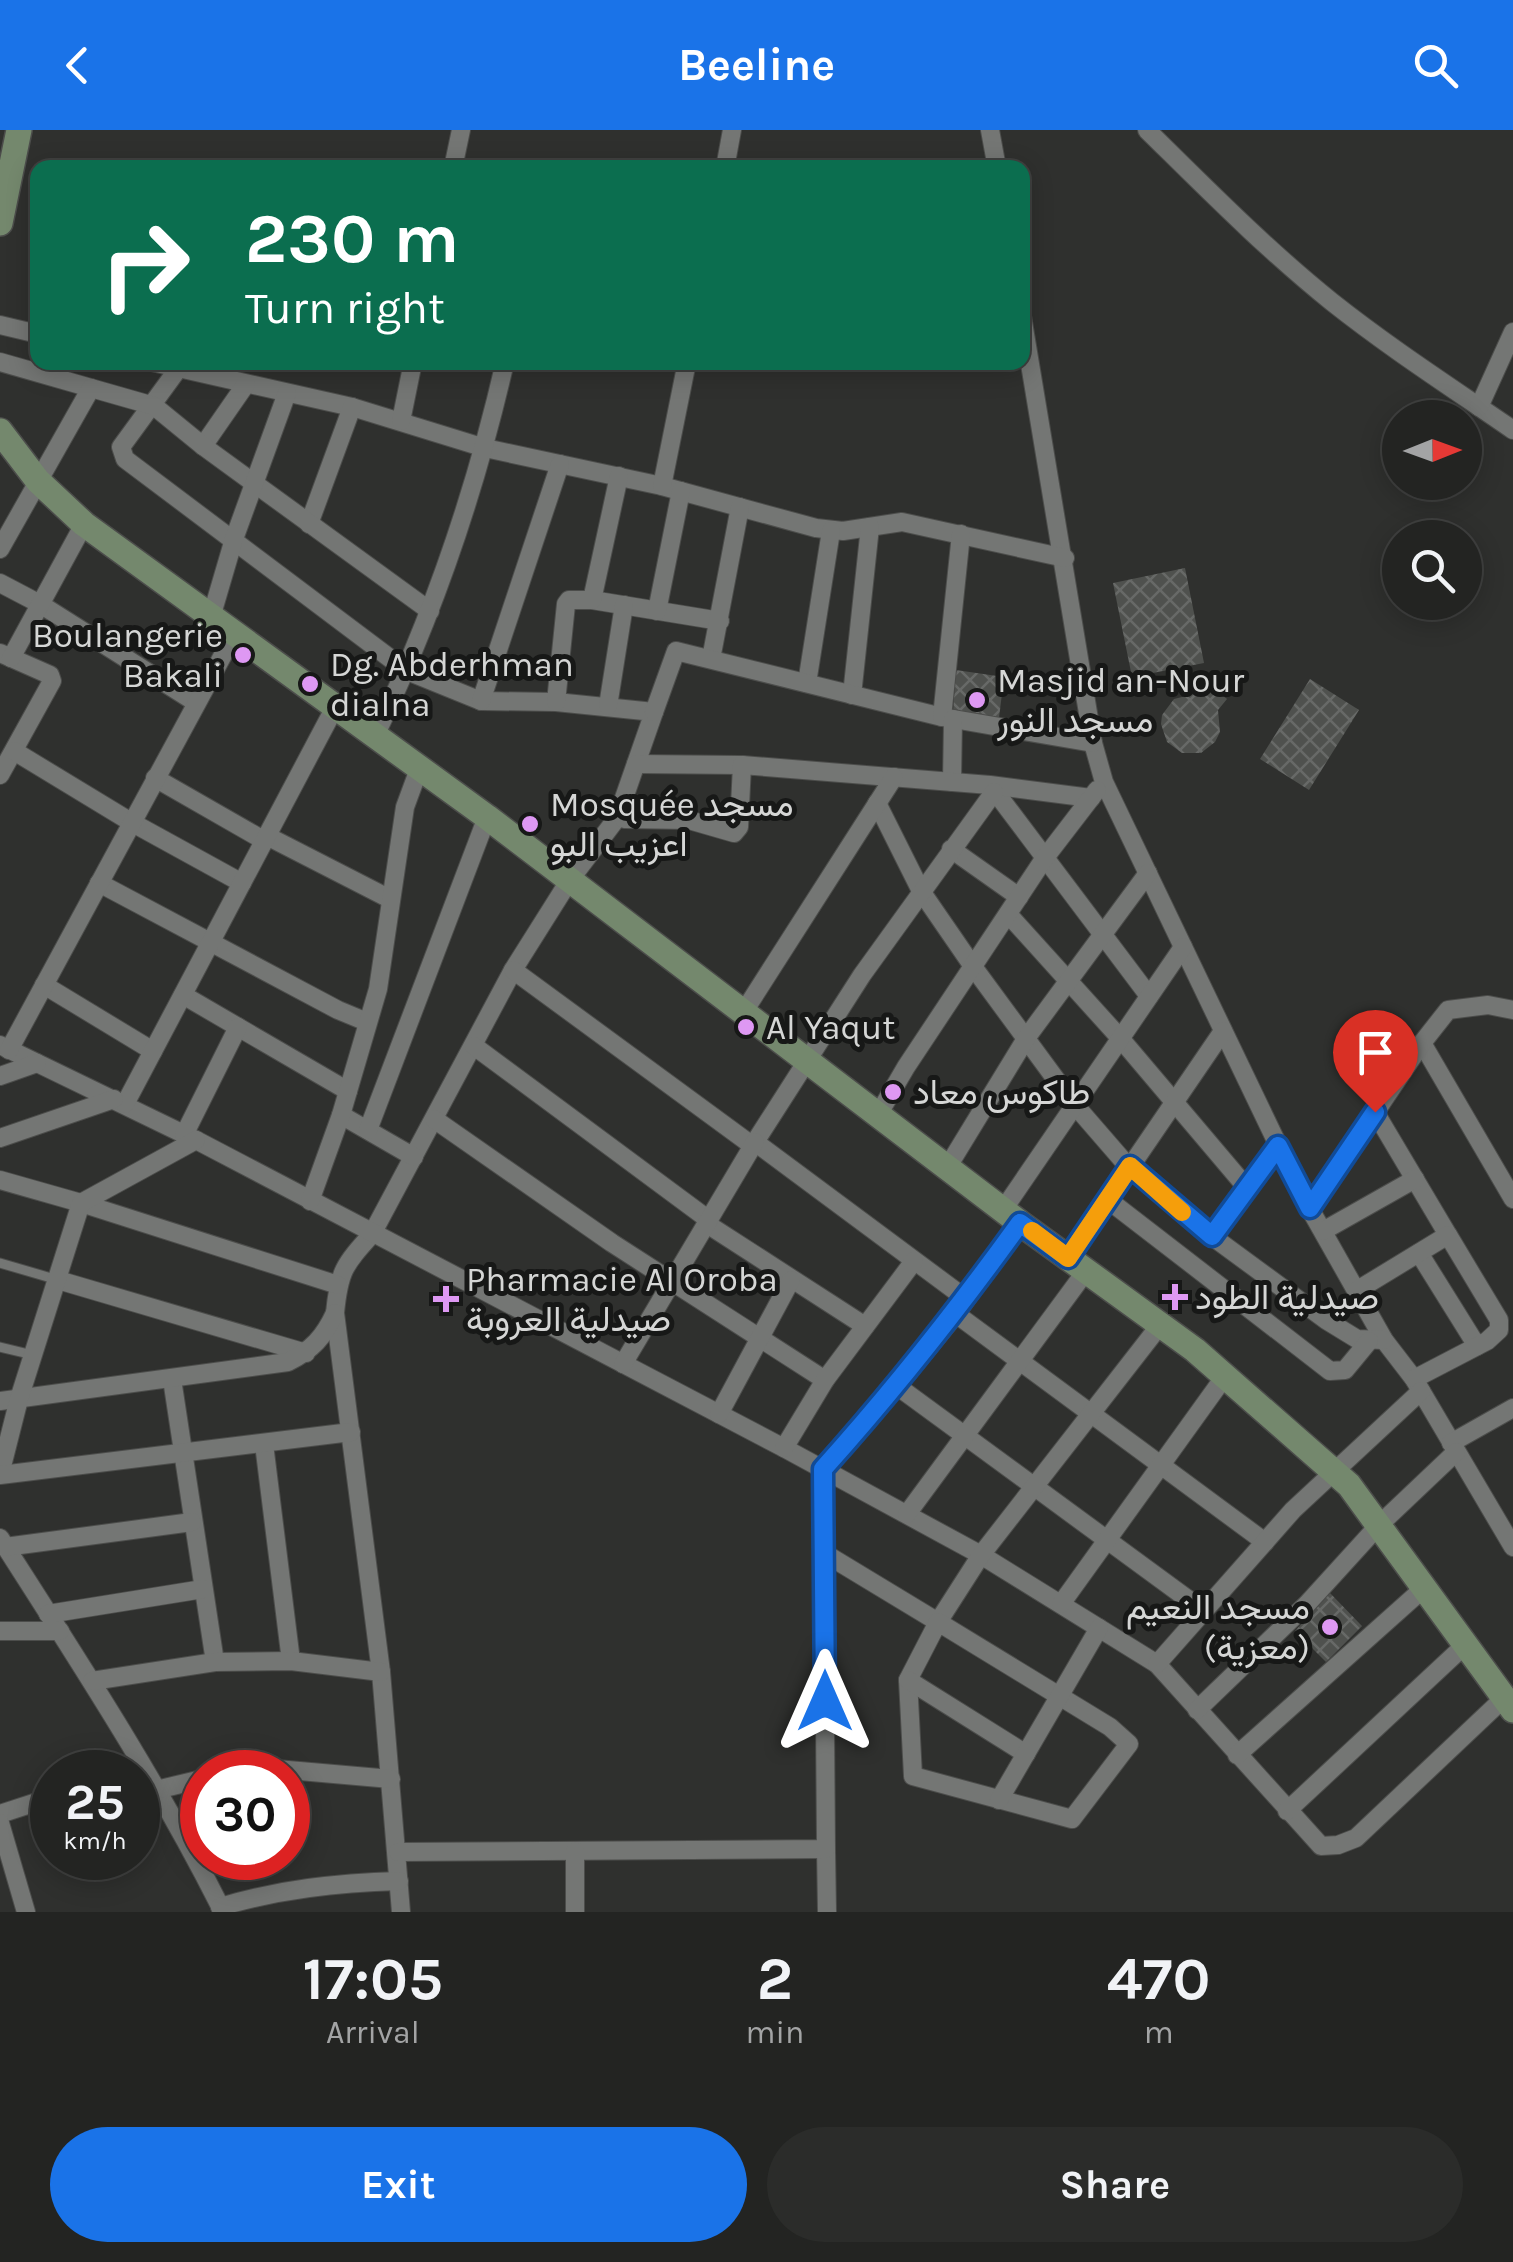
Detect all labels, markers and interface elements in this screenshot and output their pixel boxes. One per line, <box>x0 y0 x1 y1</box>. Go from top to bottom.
icon: back <box>50 38 105 93</box>
icon: search <box>1408 38 1463 93</box>
text: Beeline <box>678 39 835 91</box>
text: 230 m <box>245 198 459 280</box>
icon: right <box>80 200 210 330</box>
text: Turn right <box>245 282 445 334</box>
north arrow <box>1382 400 1482 500</box>
map controls <box>1382 400 1482 620</box>
button: search <box>1382 520 1482 620</box>
place label: Boulangerie Bakali <box>32 615 223 696</box>
marker: Boulangerie Bakali <box>232 644 254 666</box>
place label: Dg. Abderhman dialna <box>330 644 574 725</box>
place label: Masjid an-Nour مسجد النور <box>996 660 1245 742</box>
marker: Dg. Abderhman dialna <box>299 673 321 695</box>
marker: Masjid an-Nour مسجد النور <box>966 689 988 711</box>
place label: Mosquée مسجد اعزيب البو <box>550 784 794 866</box>
marker: Mosquée مسجد اعزيب البو <box>519 813 541 835</box>
place label: Al Yaqut <box>766 1007 895 1048</box>
pin <box>1333 1010 1418 1113</box>
marker: Al Yaqut <box>735 1016 757 1038</box>
icon: arrive <box>1348 1025 1403 1080</box>
place label: طاكوس معاد <box>913 1072 1090 1114</box>
marker: طاكوس معاد <box>882 1081 904 1103</box>
place label: Pharmacie Al Oroba صيدلية العروبة <box>466 1259 778 1341</box>
place label: صيدلية الطود <box>1195 1277 1379 1319</box>
marker: صيدلية الطود <box>1164 1286 1186 1308</box>
marker: Pharmacie Al Oroba صيدلية العروبة <box>435 1288 457 1310</box>
place label: مسجد النعيم (معزية) <box>1126 1587 1310 1669</box>
marker: مسجد النعيم (معزية) <box>1319 1616 1341 1638</box>
position arrow <box>773 1649 877 1753</box>
speed limit sign: 30 <box>180 1750 310 1880</box>
text: 25 <box>65 1773 125 1832</box>
text: km/h <box>63 1826 127 1855</box>
text: 17:05 <box>303 1944 443 2014</box>
text: 2 <box>757 1944 793 2014</box>
text: 470 <box>1107 1944 1210 2014</box>
text: Arrival <box>326 2014 420 2051</box>
text: min <box>745 2014 804 2051</box>
text: m <box>1144 2014 1174 2051</box>
button: Exit <box>50 2127 747 2242</box>
button: Share <box>767 2127 1463 2242</box>

